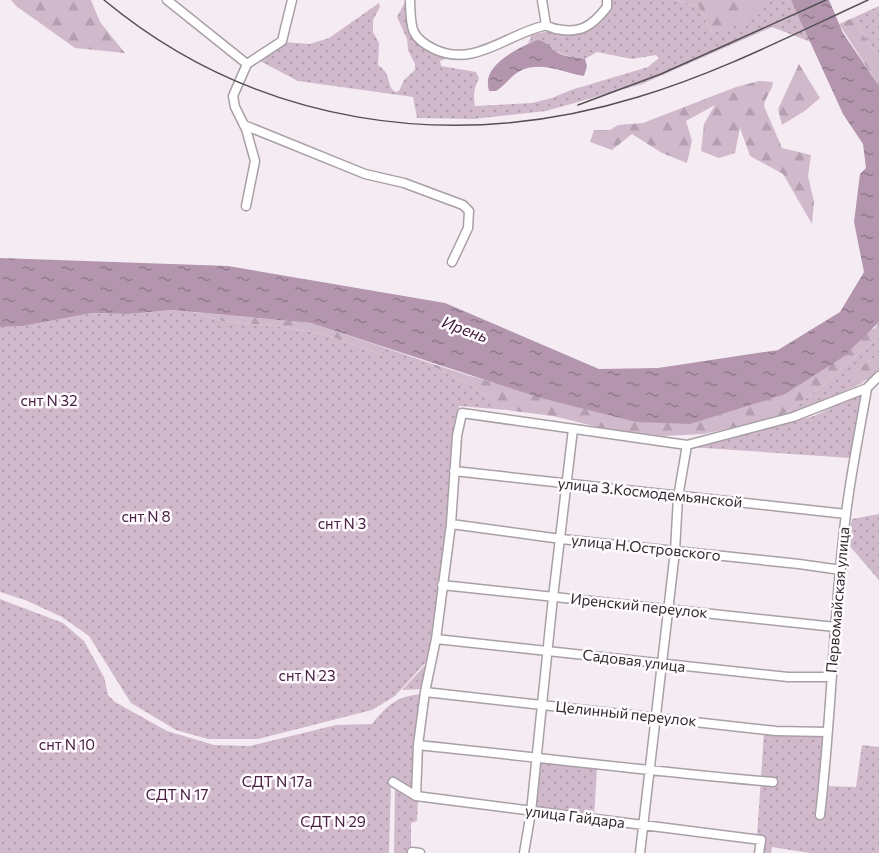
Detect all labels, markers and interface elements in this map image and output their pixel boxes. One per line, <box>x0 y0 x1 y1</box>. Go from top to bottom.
water label: Ирень <box>440 312 491 346</box>
park label: снт N 32 <box>21 391 77 409</box>
street label: улица З.Космодемьянской <box>557 473 743 511</box>
park label: снт N 8 <box>121 507 171 525</box>
park label: снт N 3 <box>318 514 366 532</box>
street label: Первомайская улица <box>822 526 852 674</box>
street label: улица Н.Островского <box>570 530 722 564</box>
street label: Иренский переулок <box>570 589 709 621</box>
street label: Садовая улица <box>582 645 686 675</box>
park label: снт N 23 <box>279 666 335 684</box>
street label: Целинный переулок <box>555 697 698 729</box>
park label: снт N 10 <box>39 735 95 753</box>
park label: СДТ N 17а <box>242 772 312 790</box>
park label: СДТ N 17 <box>146 785 208 803</box>
street label: улица Гайдара <box>524 801 626 831</box>
park label: СДТ N 29 <box>300 812 366 830</box>

